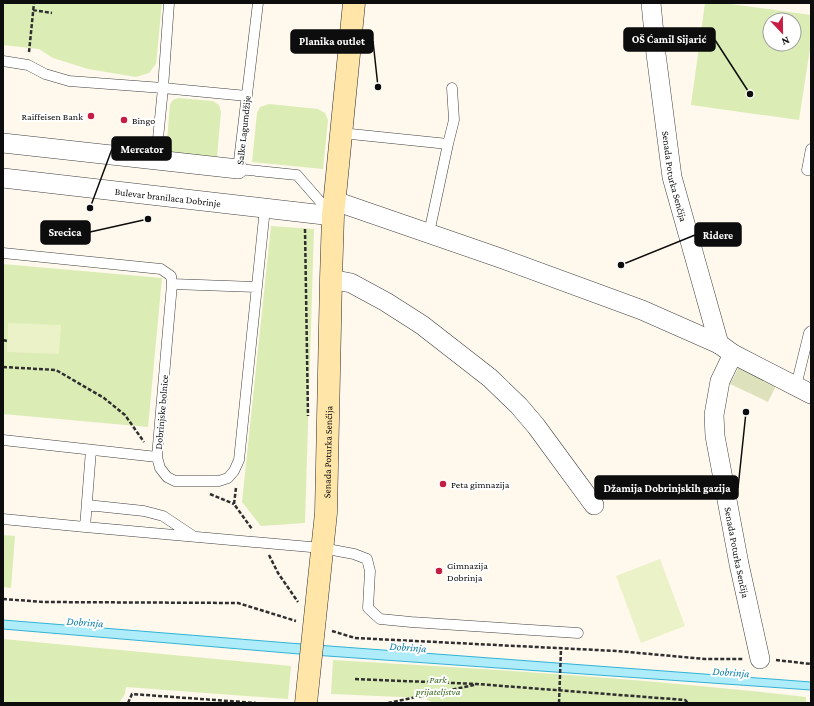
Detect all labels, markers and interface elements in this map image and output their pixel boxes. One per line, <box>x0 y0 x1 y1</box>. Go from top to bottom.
north arrow <box>762 12 802 52</box>
callout: OŠ Ćamil Sijarić <box>624 28 715 51</box>
callout: Planika outlet <box>291 30 373 53</box>
text: OŠ Ćamil Sijarić <box>632 33 706 46</box>
text: N <box>780 34 791 48</box>
text: Planika outlet <box>299 35 365 47</box>
street label: Salke Lagumdžije <box>234 94 254 165</box>
place label: Raiffeisen Bank <box>22 111 83 122</box>
marker: Raiffeisen Bank <box>86 111 96 121</box>
marker: Bingo <box>119 115 129 125</box>
place label: Bingo <box>132 115 155 126</box>
street label: Senada Poturka Senčija <box>660 130 689 223</box>
callout: Mercator <box>112 137 171 160</box>
text: Mercator <box>120 143 164 155</box>
street label: Bulevar branilaca Dobrinje <box>114 186 222 210</box>
callout: Srecica <box>41 221 90 244</box>
callout: Ridere <box>695 223 741 246</box>
text: Srecica <box>48 226 82 238</box>
text: Ridere <box>703 229 733 241</box>
street label: Dobrinjske bolnice <box>153 374 171 450</box>
street label: Senada Poturka Senčija <box>321 405 335 498</box>
callout: Džamija Dobrinjskih gazija <box>595 476 738 499</box>
marker: Peta gimnazija <box>438 479 448 489</box>
place label: Peta gimnazija <box>451 479 510 491</box>
text: Džamija Dobrinjskih gazija <box>603 482 731 495</box>
street label: Senada Poturka Senčija <box>722 506 751 599</box>
place label: Gimnazija Dobrinja <box>447 560 488 584</box>
marker: Gimnazija Dobrinja <box>434 566 444 576</box>
water label: Dobrinja <box>66 615 104 630</box>
water label: Dobrinja <box>389 640 427 655</box>
water label: Dobrinja <box>712 665 750 680</box>
park label: Park prijateljstva <box>415 674 461 698</box>

